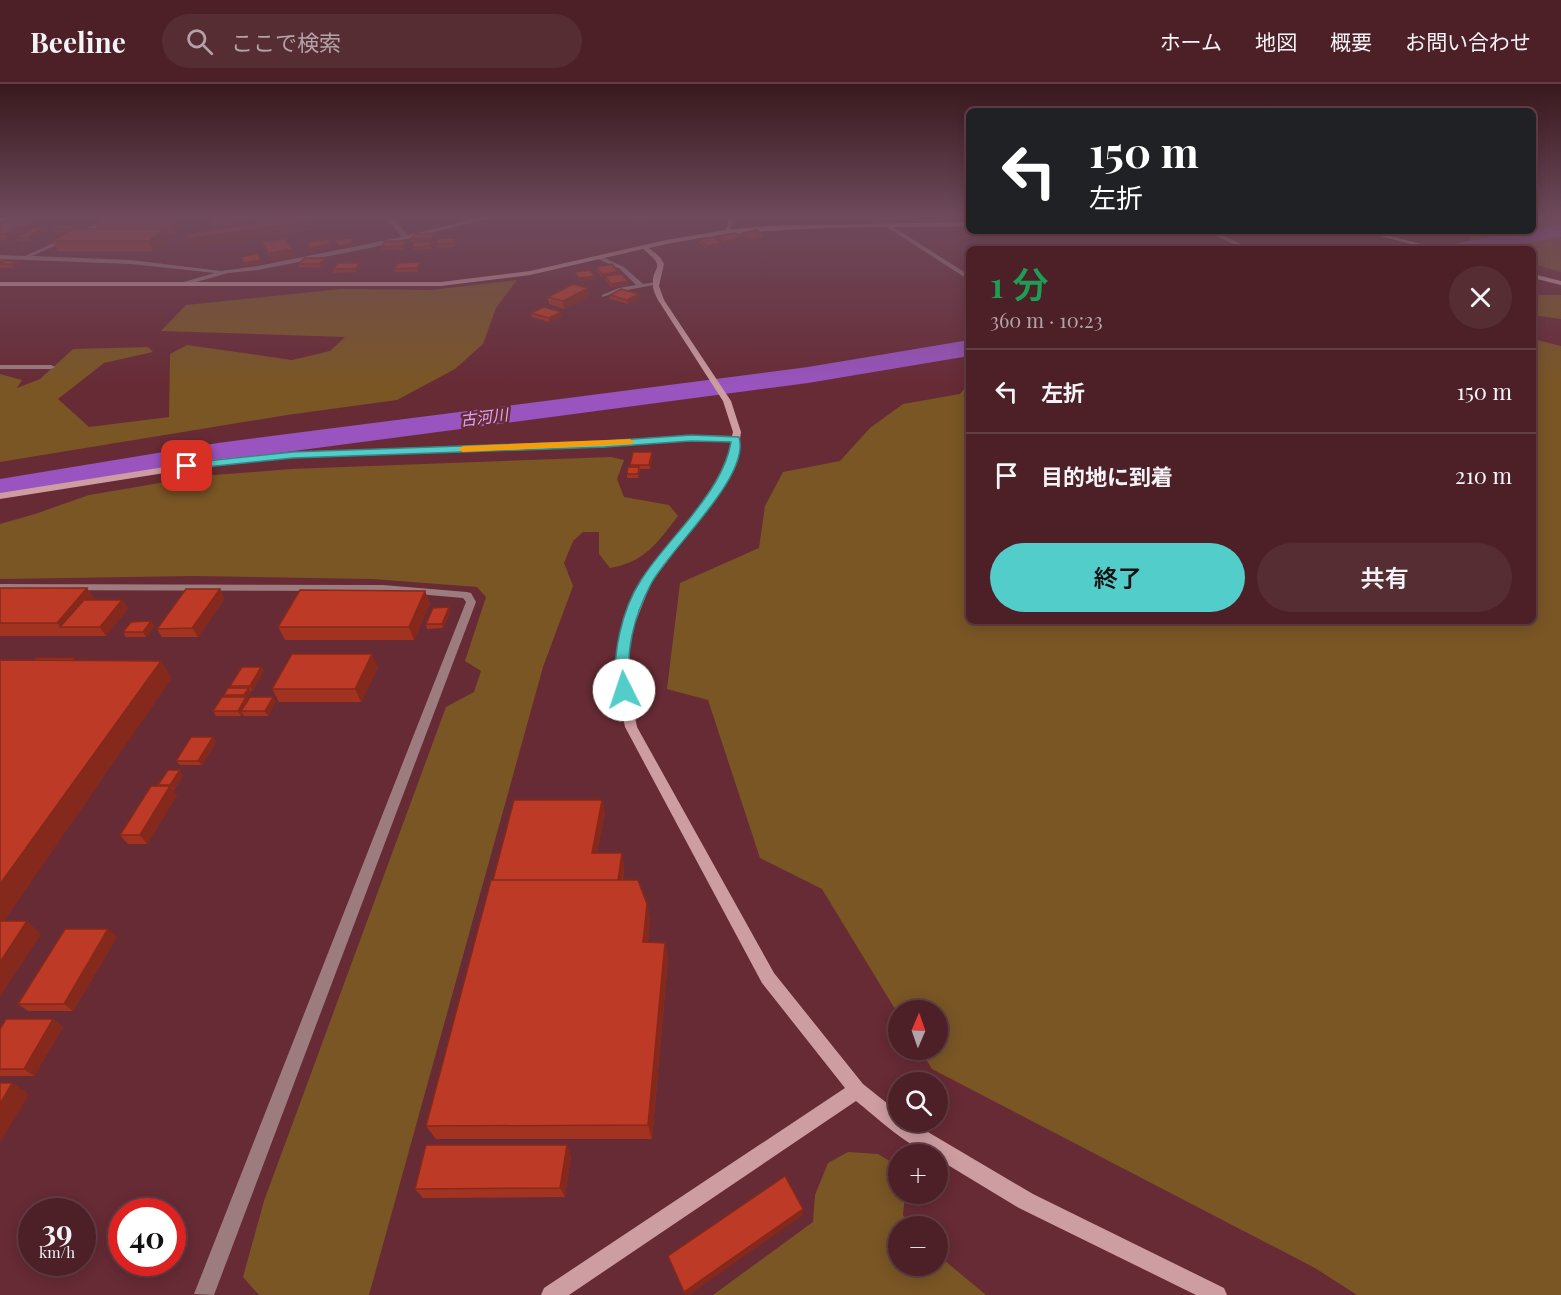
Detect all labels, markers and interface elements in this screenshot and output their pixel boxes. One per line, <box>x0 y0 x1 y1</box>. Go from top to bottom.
search box <box>162 14 582 68</box>
text: Beeline <box>30 23 126 60</box>
icon: search <box>183 25 216 58</box>
text: ここで検索 <box>231 27 341 57</box>
text: ホーム <box>1160 27 1222 55</box>
text: 地図 <box>1255 27 1297 55</box>
text: 概要 <box>1330 27 1372 55</box>
text: お問い合わせ <box>1405 27 1531 55</box>
text: 150 m <box>1089 123 1199 179</box>
icon: left <box>990 132 1068 210</box>
text: 左折 <box>1089 179 1143 215</box>
text: 1 分 <box>990 259 1048 307</box>
button: close <box>1449 266 1512 329</box>
text: 360 m · 10:23 <box>990 306 1103 333</box>
icon: left <box>990 375 1023 408</box>
text: 150 m <box>1457 376 1512 406</box>
text: 左折 <box>1041 377 1085 407</box>
water label: 古河川 <box>459 403 511 430</box>
pin <box>161 440 212 491</box>
icon: arrive <box>170 449 203 482</box>
icon: arrive <box>990 459 1023 492</box>
text: 210 m <box>1455 460 1512 490</box>
text: 目的地に到着 <box>1041 461 1173 491</box>
button: 終了 <box>990 543 1245 612</box>
button: 共有 <box>1257 543 1512 612</box>
position arrow <box>592 658 656 722</box>
north arrow <box>888 1000 948 1060</box>
map controls <box>888 1000 948 1276</box>
button: search <box>888 1072 948 1132</box>
button: + <box>888 1144 948 1204</box>
speed limit sign: 40 <box>108 1198 186 1276</box>
text: 39 <box>41 1210 73 1250</box>
button: − <box>888 1216 948 1276</box>
text: km/h <box>39 1242 75 1262</box>

